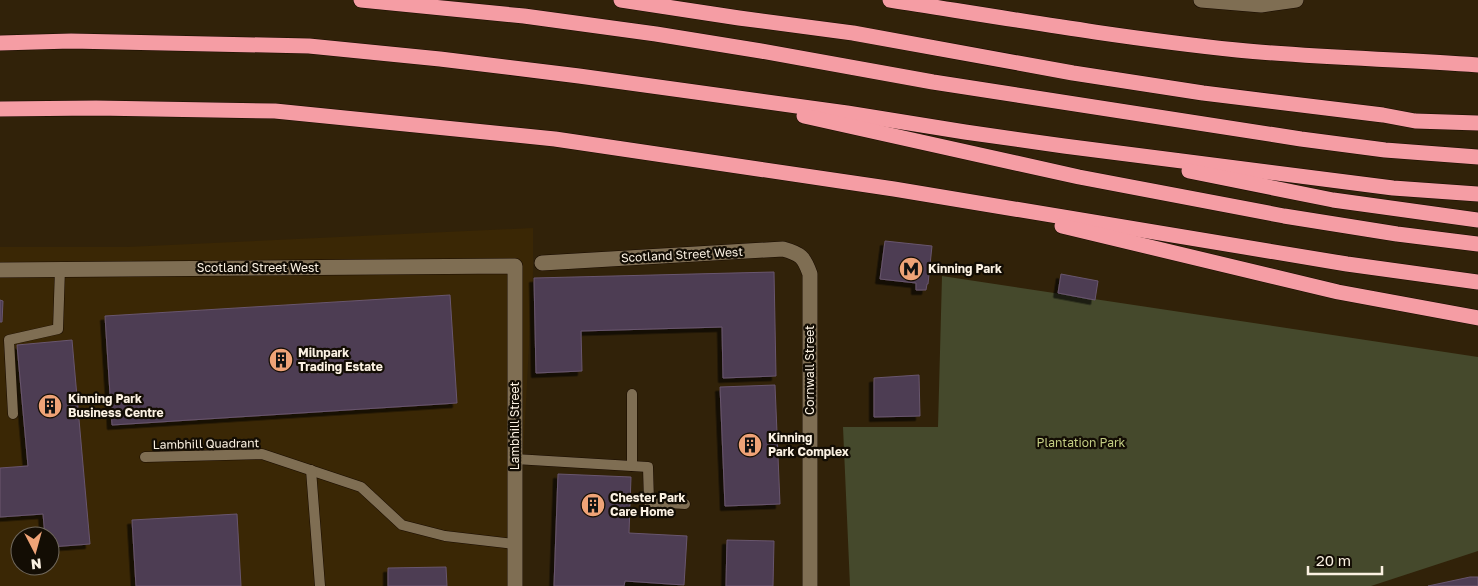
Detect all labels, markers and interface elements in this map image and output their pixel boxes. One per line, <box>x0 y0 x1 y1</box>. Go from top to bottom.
street label: Scotland Street West <box>621 244 744 265</box>
metro station icon: Kinning Park <box>898 256 924 282</box>
street label: Scotland Street West <box>197 260 319 275</box>
place label: Kinning Park <box>928 261 1002 276</box>
street label: Cornwall Street <box>802 325 817 415</box>
place label: Milnpark Trading Estate <box>298 345 383 374</box>
building icon: Milnpark Trading Estate <box>268 347 294 373</box>
street label: Lambhill Street <box>507 382 522 470</box>
place label: Kinning Park Business Centre <box>68 391 164 420</box>
building icon: Kinning Park Business Centre <box>37 393 63 419</box>
place label: Kinning Park Complex <box>768 430 849 459</box>
building icon: Kinning Park Complex <box>737 432 763 458</box>
street label: Lambhill Quadrant <box>153 435 260 452</box>
park label: Plantation Park <box>1037 435 1126 450</box>
place label: Chester Park Care Home <box>610 490 686 519</box>
building icon: Chester Park Care Home <box>580 492 606 518</box>
north arrow <box>10 526 60 576</box>
scale bar <box>1308 544 1382 576</box>
text: 20 m <box>1316 551 1351 569</box>
text: N <box>30 555 43 573</box>

